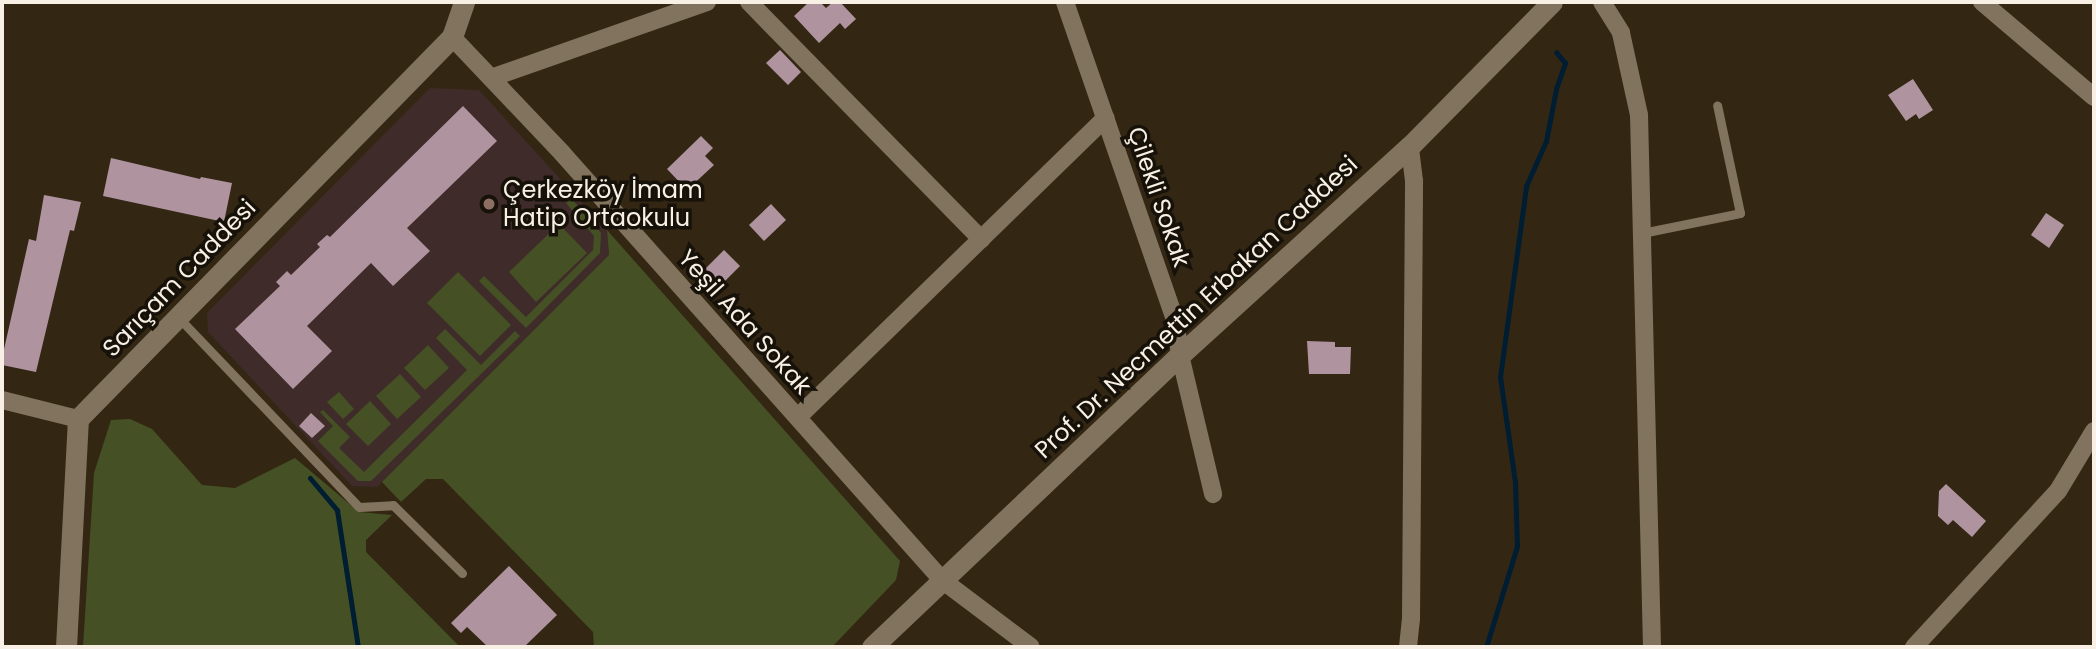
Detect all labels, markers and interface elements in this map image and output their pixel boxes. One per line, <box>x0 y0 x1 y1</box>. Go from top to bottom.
street label: Çilekli Sokak <box>1122 123 1196 271</box>
street label: Prof. Dr. Necmettin Erbakan Caddesi <box>1029 150 1363 464</box>
place label: Çerkezköy İmam Hatip Ortaokulu <box>503 176 703 232</box>
street label: Sarıçam Caddesi <box>97 193 261 363</box>
marker: Çerkezköy İmam Hatip Ortaokulu <box>481 196 497 212</box>
street label: Yeşil Ada Sokak <box>672 244 818 400</box>

